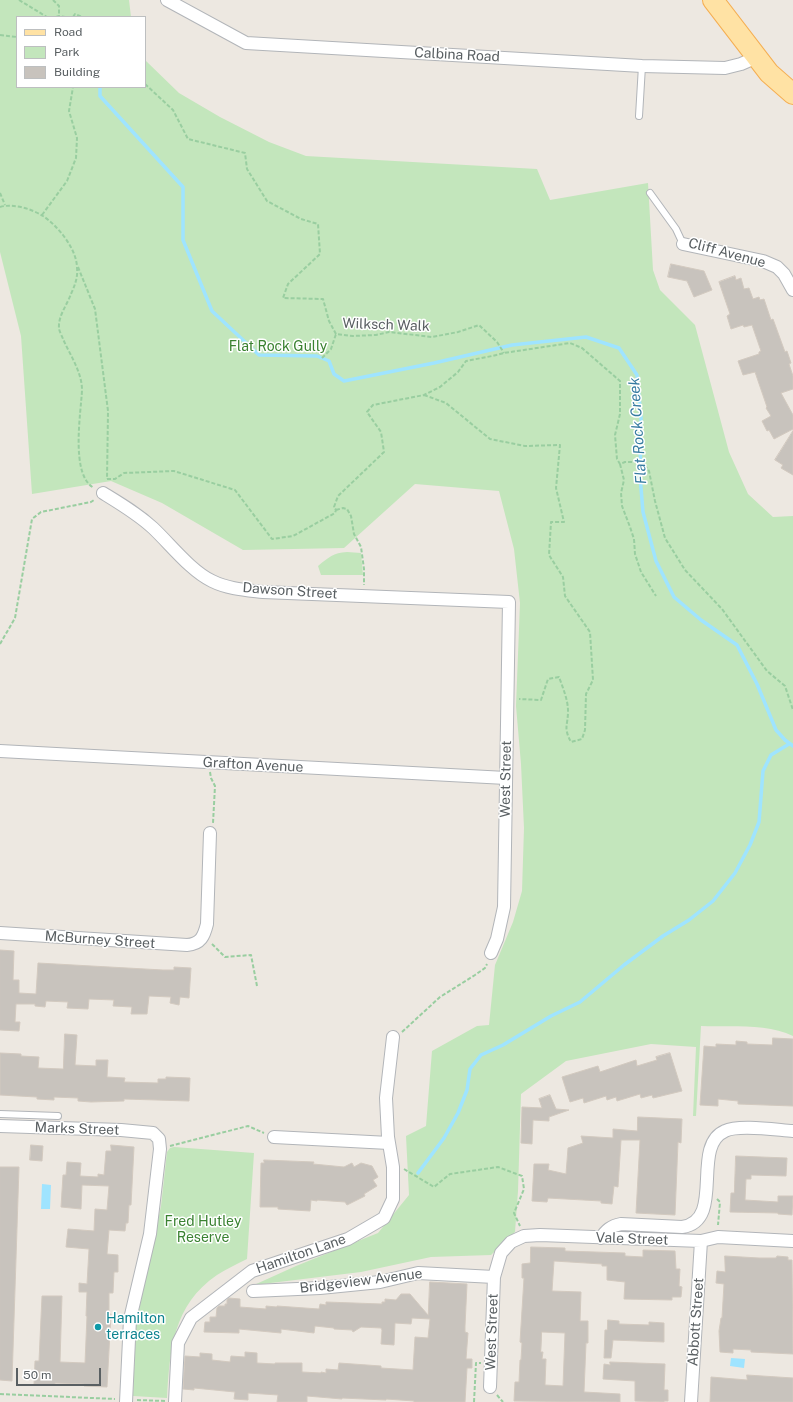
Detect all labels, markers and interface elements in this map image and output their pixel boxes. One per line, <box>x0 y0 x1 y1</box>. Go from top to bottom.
legend <box>16 16 146 88</box>
text: Road <box>54 25 82 39</box>
street label: Calbina Road <box>414 44 500 66</box>
text: Park <box>54 45 80 59</box>
text: Building <box>54 65 100 79</box>
street label: Cliff Avenue <box>686 235 768 271</box>
street label: Wilksch Walk <box>342 315 430 335</box>
park label: Flat Rock Gully <box>229 339 327 355</box>
water label: Flat Rock Creek <box>625 377 651 485</box>
street label: Dawson Street <box>242 579 338 603</box>
street label: West Street <box>497 740 515 818</box>
street label: Grafton Avenue <box>202 754 304 776</box>
street label: McBurney Street <box>44 928 156 952</box>
street label: Marks Street <box>34 1119 120 1139</box>
park label: Fred Hutley Reserve <box>165 1214 241 1246</box>
street label: Vale Street <box>595 1229 669 1249</box>
street label: Hamilton Lane <box>254 1231 348 1277</box>
street label: Bridgeview Avenue <box>299 1265 423 1297</box>
street label: Abbott Street <box>685 1277 707 1367</box>
street label: West Street <box>482 1293 502 1371</box>
place label: Hamilton terraces <box>106 1311 165 1344</box>
marker: Hamilton terraces <box>93 1322 103 1332</box>
scale bar <box>18 1360 103 1386</box>
text: 50 m <box>23 1368 51 1382</box>

